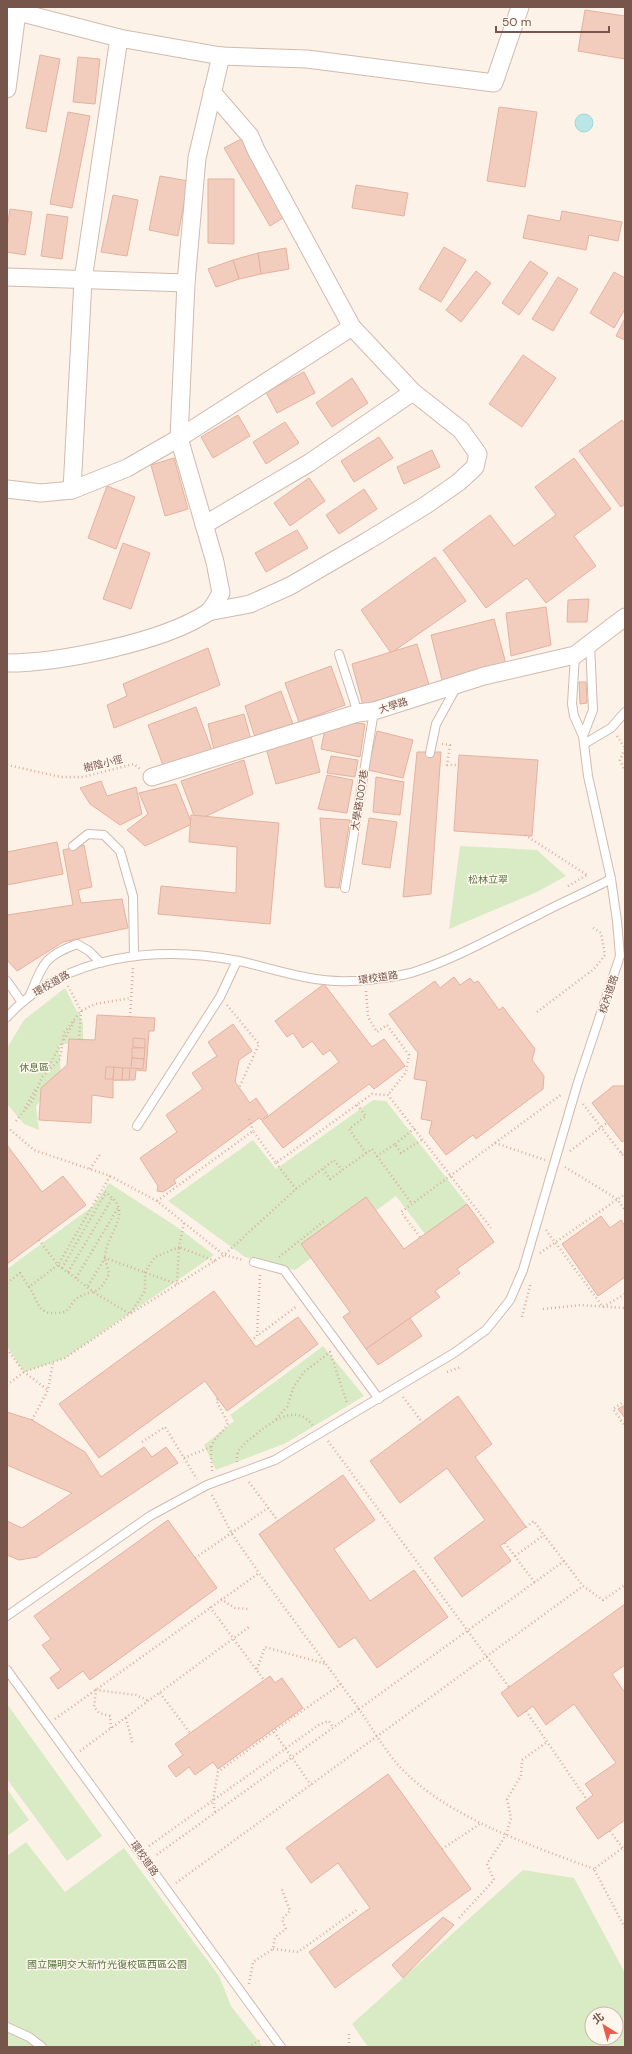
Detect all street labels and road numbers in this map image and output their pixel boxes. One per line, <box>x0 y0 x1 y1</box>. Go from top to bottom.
street label: 大學路 <box>377 695 409 716</box>
street label: 樹陰小徑 <box>82 752 124 775</box>
street label: 大學路1007巷 <box>348 768 371 832</box>
street label: 環校道路 <box>31 968 72 999</box>
street label: 環校道路 <box>357 968 399 987</box>
street label: 校內道路 <box>596 973 621 1015</box>
street label: 環校道路 <box>128 1838 161 1878</box>

